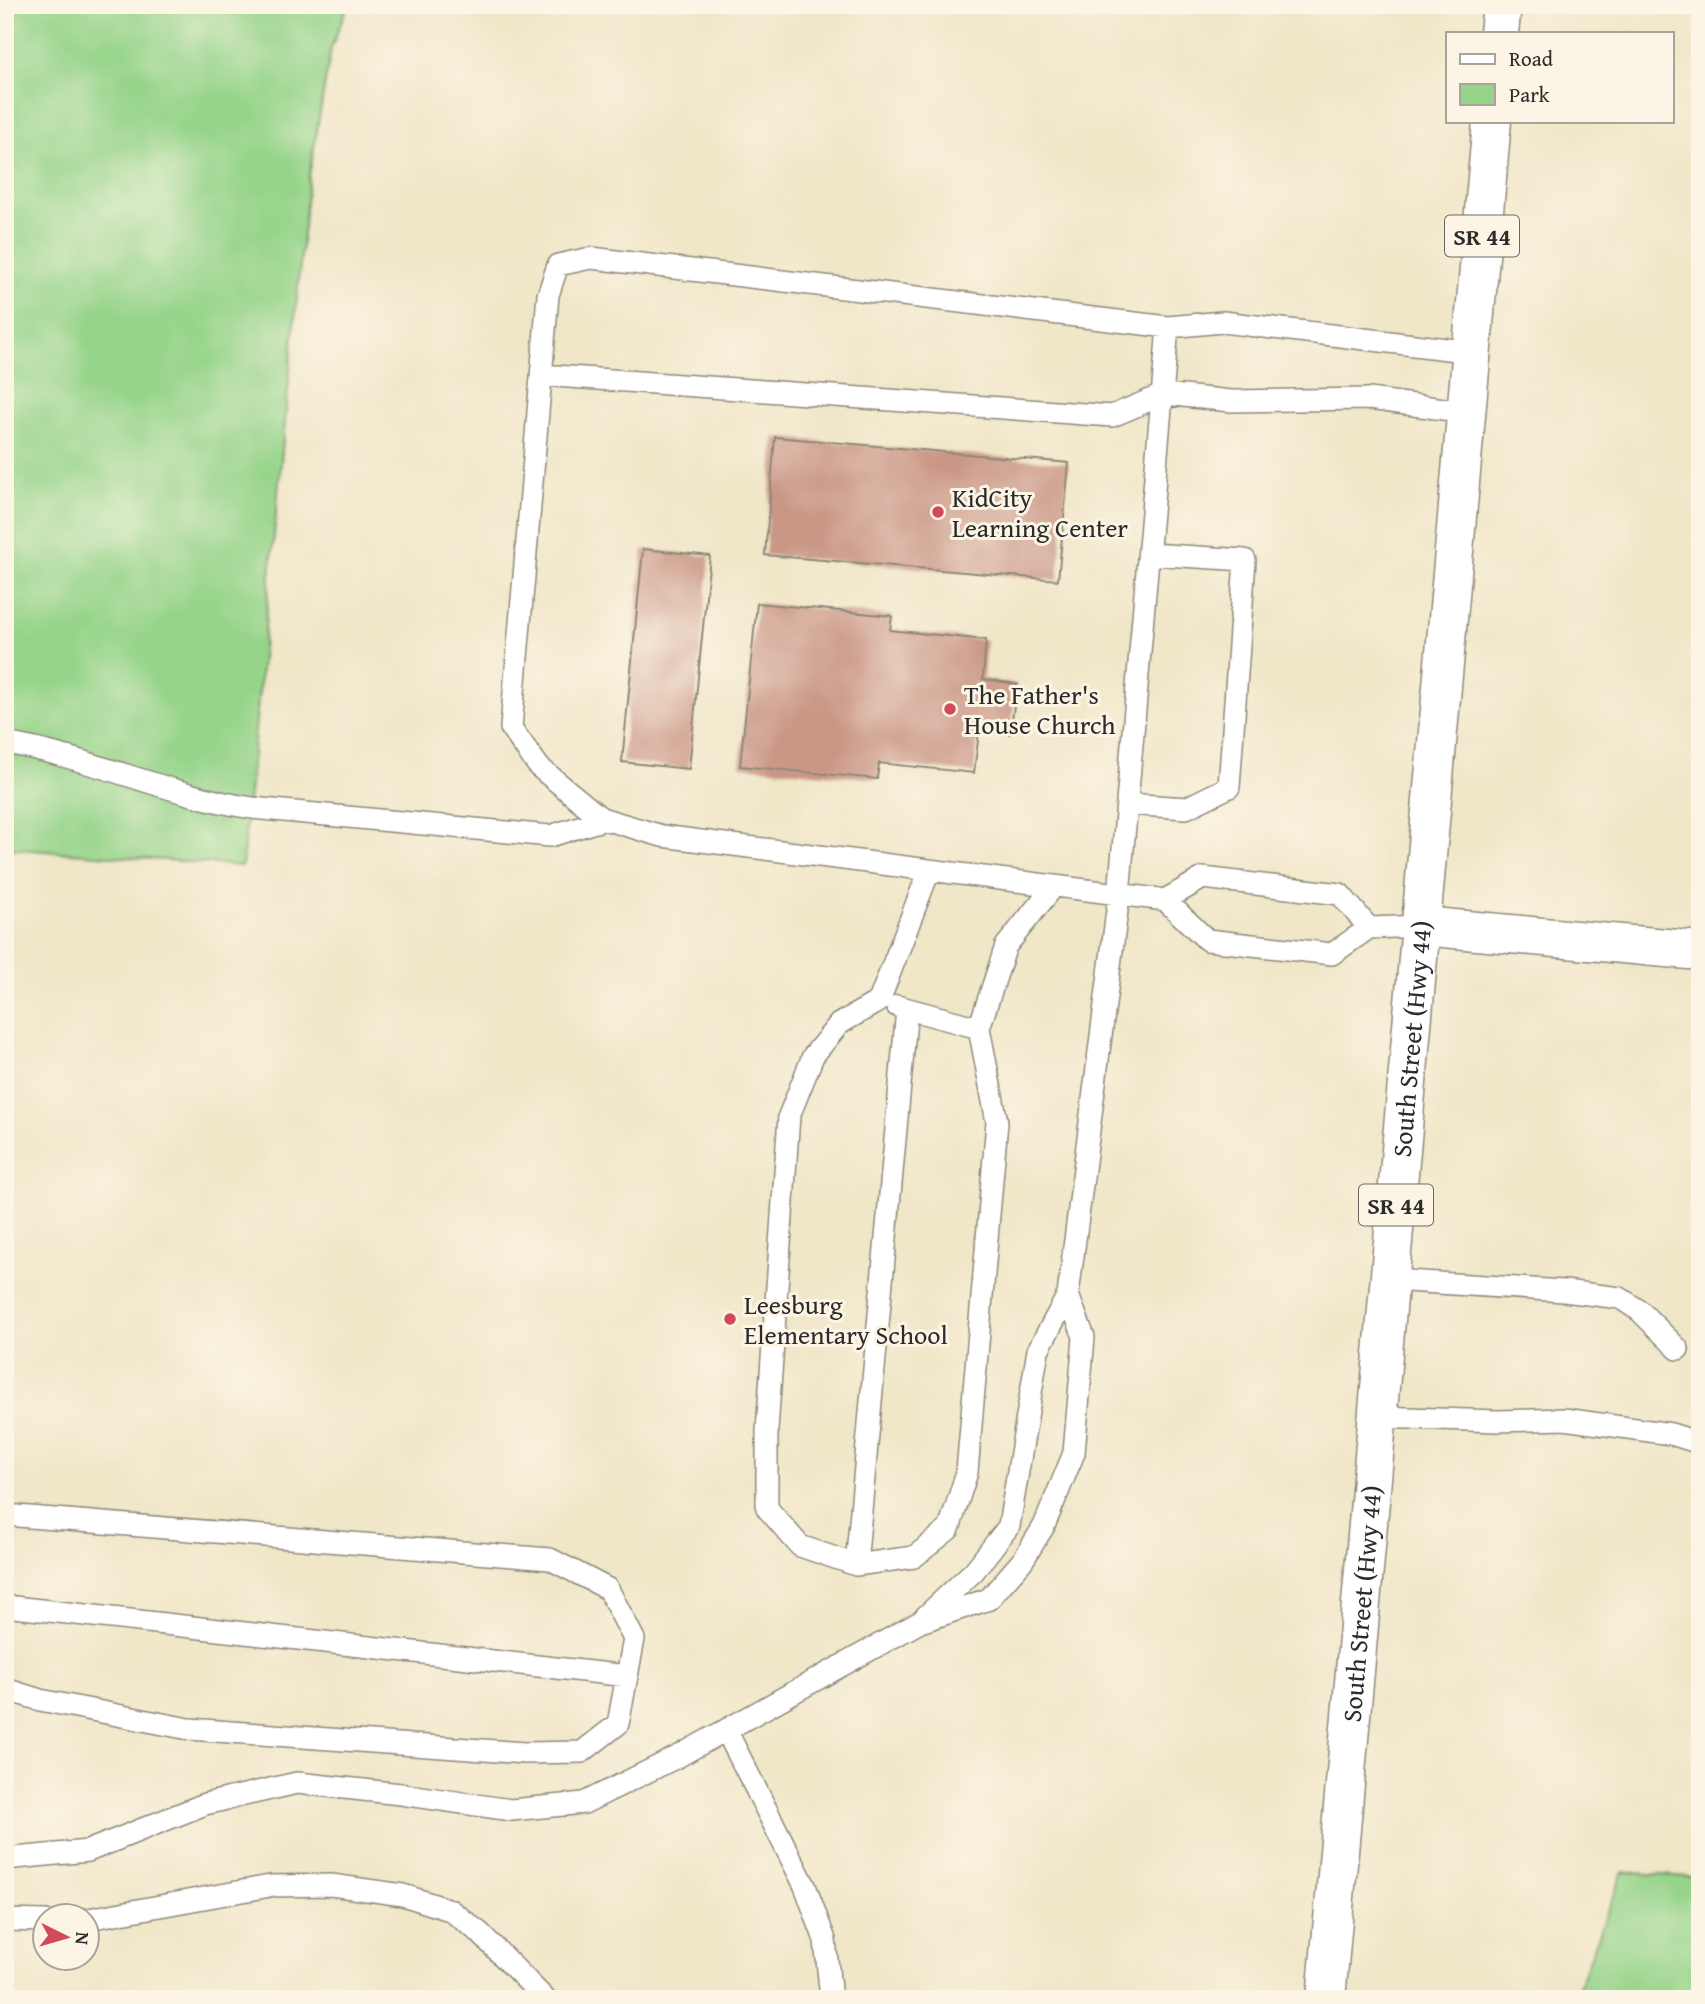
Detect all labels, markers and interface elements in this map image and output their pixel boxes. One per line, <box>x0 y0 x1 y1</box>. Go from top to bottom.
legend <box>1446 32 1674 122</box>
text: Road <box>1509 43 1554 74</box>
text: Park <box>1509 79 1550 110</box>
road number: SR 44 <box>1445 216 1519 256</box>
place label: KidCity Learning Center <box>952 478 1128 547</box>
marker: KidCity Learning Center <box>930 504 946 520</box>
place label: The Father's House Church <box>964 675 1116 744</box>
marker: The Father's House Church <box>942 701 958 717</box>
street label: South Street (Hwy 44) <box>1381 919 1441 1159</box>
road number: SR 44 <box>1359 1184 1433 1226</box>
place label: Leesburg Elementary School <box>744 1285 948 1354</box>
marker: Leesburg Elementary School <box>722 1311 738 1327</box>
street label: South Street (Hwy 44) <box>1331 1484 1391 1723</box>
north arrow <box>32 1902 102 1972</box>
text: N <box>68 1931 97 1946</box>

